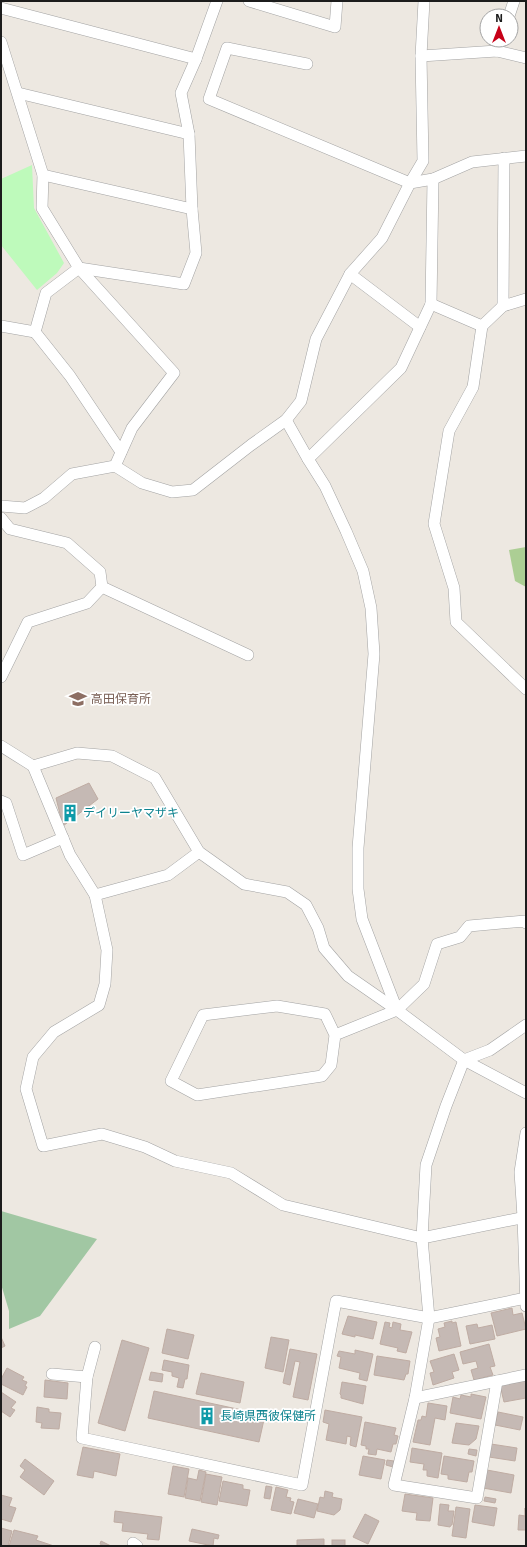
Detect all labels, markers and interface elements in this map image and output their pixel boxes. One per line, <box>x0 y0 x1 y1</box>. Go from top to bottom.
north arrow <box>479 8 519 48</box>
text: N <box>495 12 503 25</box>
school or university icon: 高田保育所 <box>68 689 88 709</box>
place label: 高田保育所 <box>91 692 151 707</box>
building icon: デイリーヤマザキ <box>60 803 80 823</box>
place label: デイリーヤマザキ <box>83 806 179 821</box>
building icon: 長崎県西彼保健所 <box>197 1406 217 1426</box>
place label: 長崎県西彼保健所 <box>220 1409 316 1424</box>

